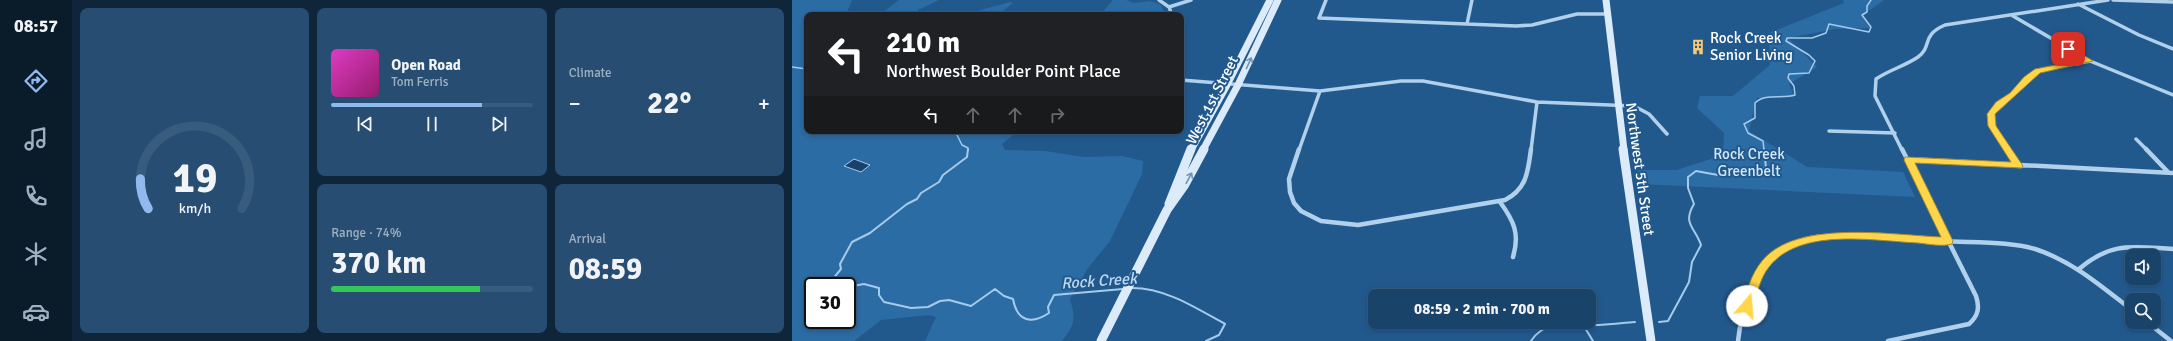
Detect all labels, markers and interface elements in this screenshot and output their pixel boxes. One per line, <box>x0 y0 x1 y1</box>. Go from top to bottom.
text: 08:57 <box>14 15 58 37</box>
text: 210 m <box>886 26 960 60</box>
icon: left <box>820 28 872 80</box>
place label: Rock Creek Senior Living <box>1710 29 1793 64</box>
pin <box>2051 32 2085 66</box>
building icon: Rock Creek Senior Living <box>1689 38 1707 56</box>
icon: arrive <box>2057 38 2079 60</box>
street label: West 1st Street <box>1182 53 1242 147</box>
text: Open Road <box>391 56 461 74</box>
one-way arrow <box>1246 57 1253 69</box>
text: Northwest Boulder Point Place <box>886 60 1121 82</box>
text: Climate <box>569 65 612 81</box>
icon: directions <box>22 67 50 95</box>
text: Tom Ferris <box>391 74 449 90</box>
text: 22° <box>647 85 692 122</box>
text: − <box>569 90 581 117</box>
text: + <box>758 90 770 117</box>
street label: Northwest 5th Street <box>1622 101 1658 237</box>
icon: left <box>920 104 942 126</box>
icon: ahead <box>962 104 984 126</box>
icon: ahead <box>1004 104 1026 126</box>
icon: right <box>1046 104 1068 126</box>
icon: previous <box>354 113 376 135</box>
icon: pause <box>421 113 443 135</box>
icon: next <box>488 113 510 135</box>
icon: music <box>22 125 50 153</box>
park label: Rock Creek Greenbelt <box>1713 145 1785 180</box>
text: 19 <box>172 152 217 203</box>
one-way arrow <box>1186 172 1193 184</box>
icon: phone <box>22 182 50 210</box>
text: km/h <box>178 199 211 216</box>
text: Range · 74% <box>331 225 402 241</box>
text: Arrival <box>569 231 606 247</box>
icon: climate <box>22 240 50 268</box>
text: 370 km <box>331 245 426 282</box>
map controls <box>2125 249 2161 329</box>
button: sound <box>2125 249 2161 285</box>
text: 08:59 <box>569 251 642 288</box>
water label: Rock Creek <box>1060 268 1140 294</box>
speed limit sign: 30 <box>804 277 856 329</box>
position arrow <box>1726 285 1768 327</box>
button: search <box>2125 293 2161 329</box>
icon: car <box>22 298 50 326</box>
text: 08:59 · 2 min · 700 m <box>1414 300 1550 318</box>

